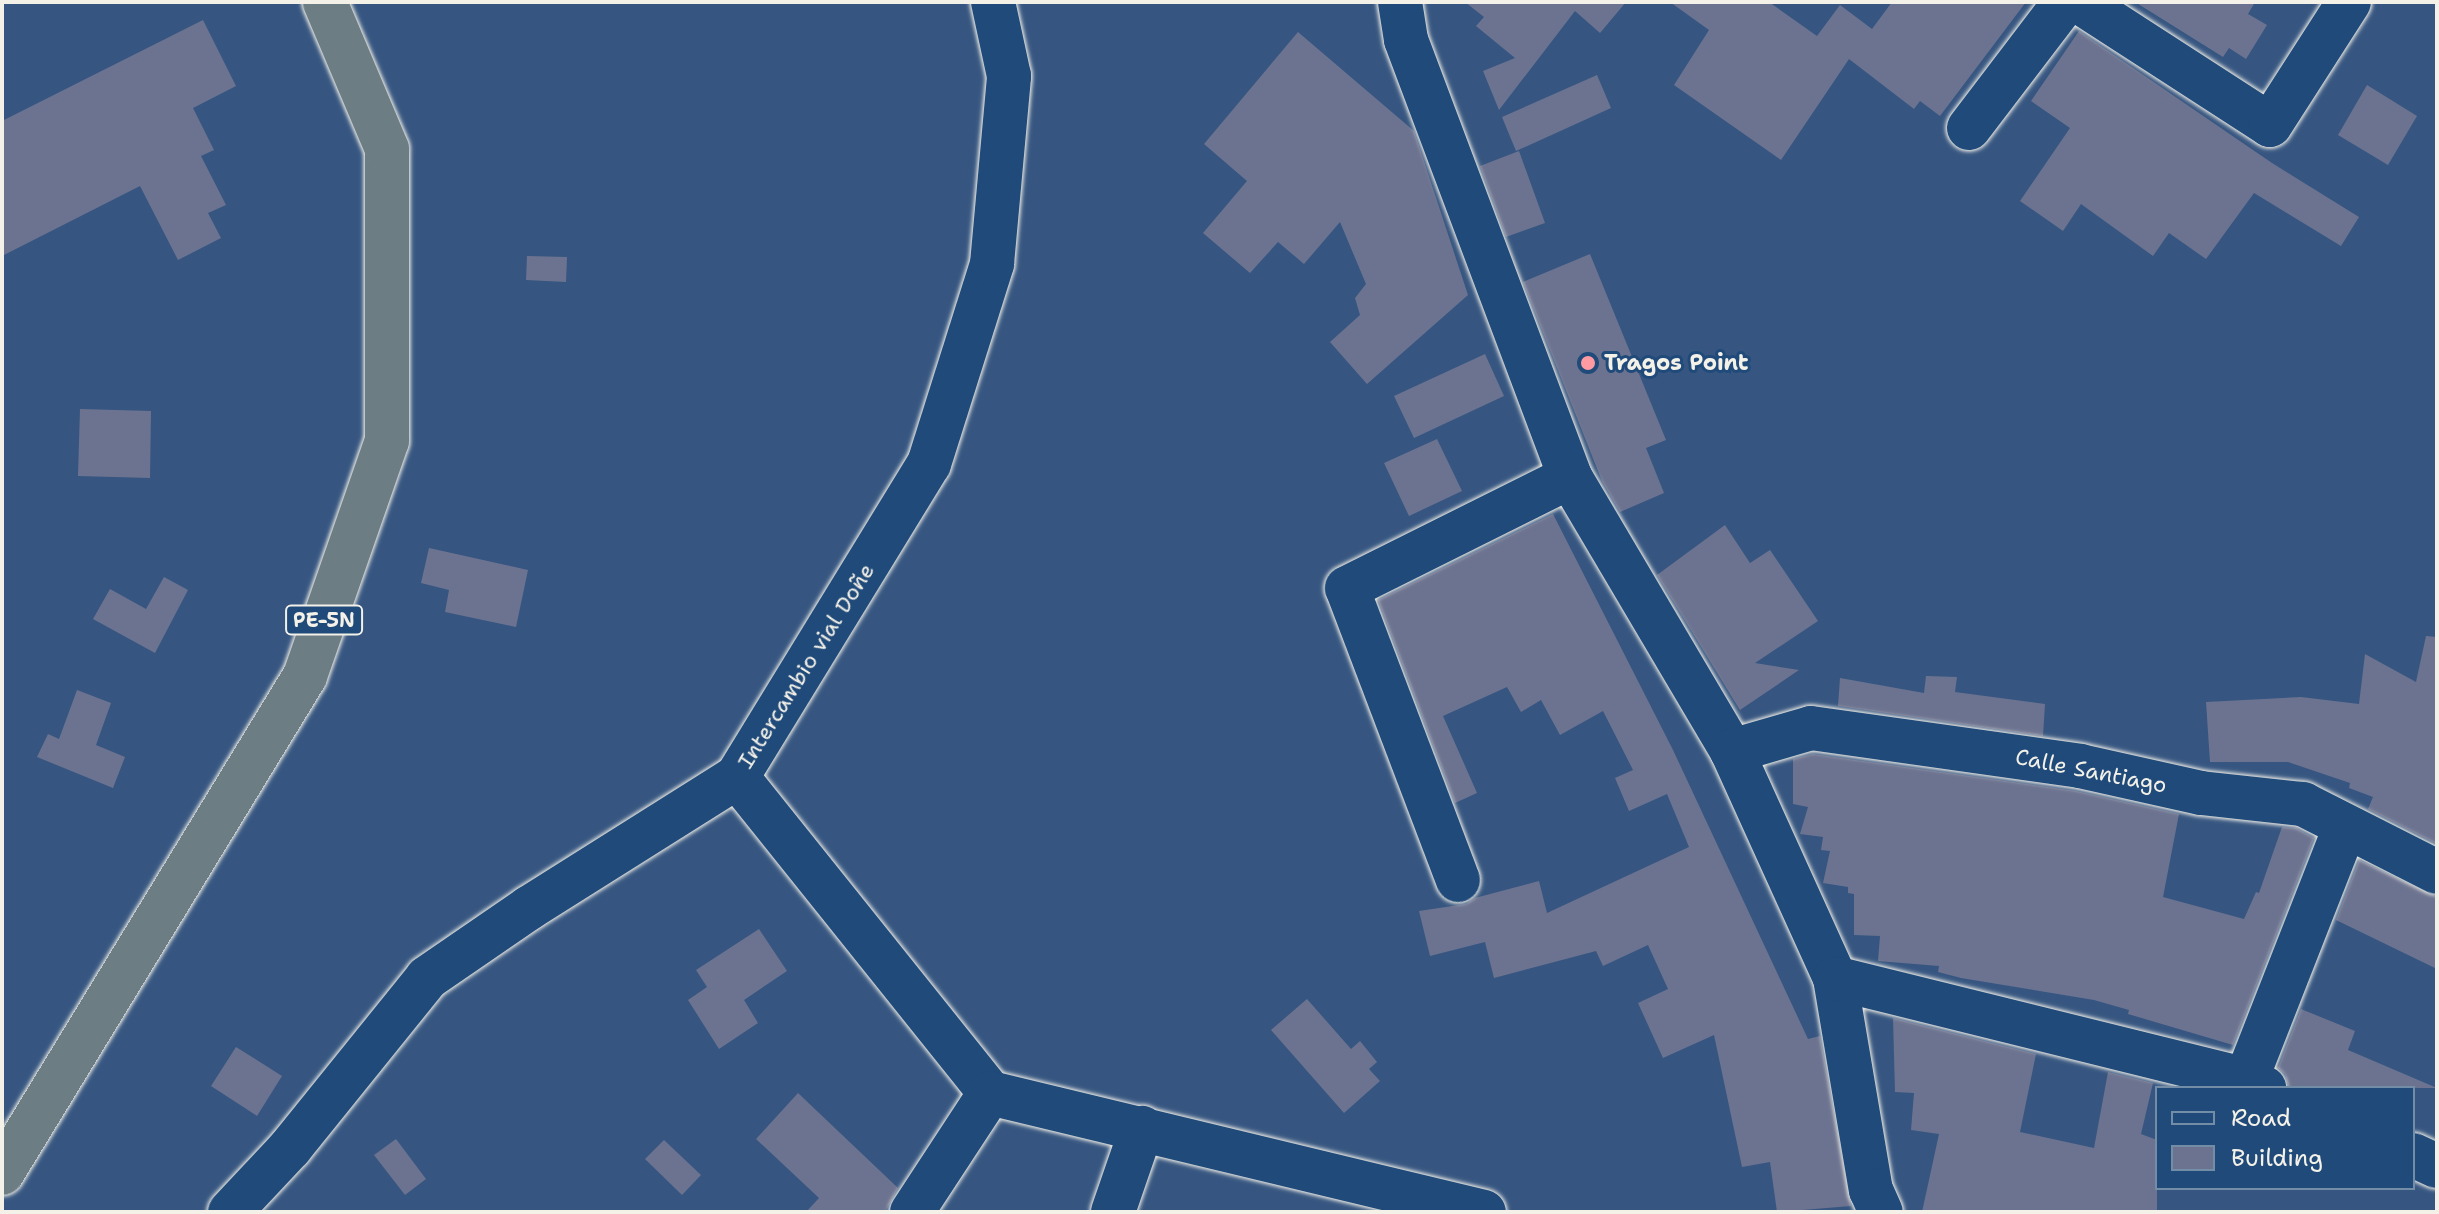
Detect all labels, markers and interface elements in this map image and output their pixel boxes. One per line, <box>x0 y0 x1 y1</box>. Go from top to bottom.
place label: Tragos Point <box>1604 350 1748 376</box>
marker: Tragos Point <box>1579 354 1597 372</box>
street label: Intercambio vial Doñe <box>732 559 880 773</box>
road number: PE-5N <box>284 604 364 636</box>
street label: Calle Santiago <box>2013 743 2169 799</box>
legend <box>2155 1086 2415 1190</box>
text: Road <box>2231 1102 2291 1134</box>
text: Building <box>2231 1142 2323 1174</box>

